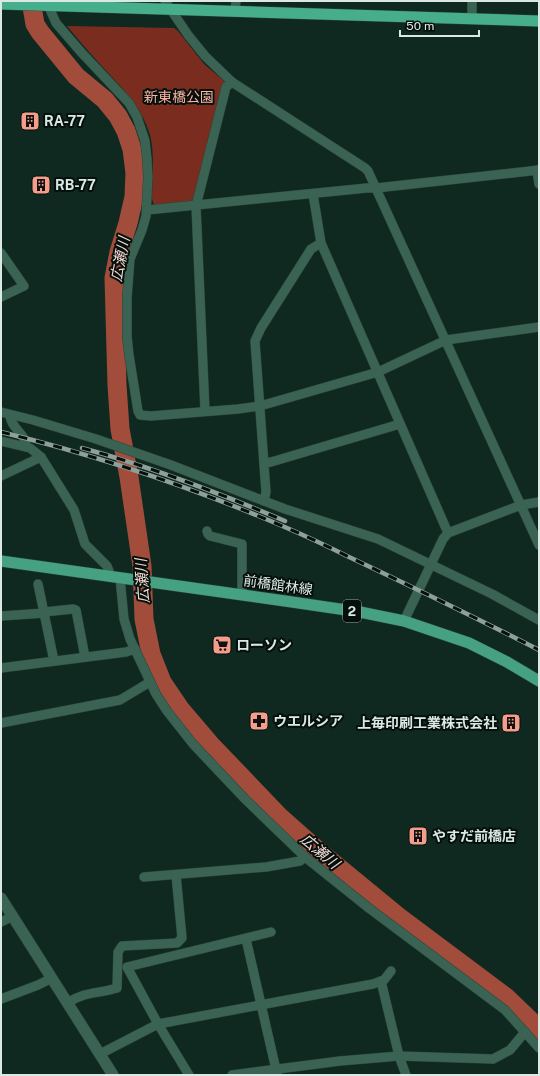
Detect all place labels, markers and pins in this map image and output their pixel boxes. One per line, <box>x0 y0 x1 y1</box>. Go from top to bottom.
building icon: RA-77 <box>19 110 41 132</box>
place label: RA-77 <box>44 113 85 129</box>
building icon: RB-77 <box>30 174 52 196</box>
place label: RB-77 <box>55 177 96 193</box>
supermarket icon: ローソン <box>211 634 233 656</box>
place label: ローソン <box>236 637 292 653</box>
pharmacy icon: ウエルシア <box>248 710 270 732</box>
building icon: 上毎印刷工業株式会社 <box>500 712 522 734</box>
place label: ウエルシア <box>273 713 343 729</box>
place label: 上毎印刷工業株式会社 <box>357 715 497 731</box>
building icon: やすだ前橋店 <box>407 825 429 847</box>
place label: やすだ前橋店 <box>432 828 516 844</box>

